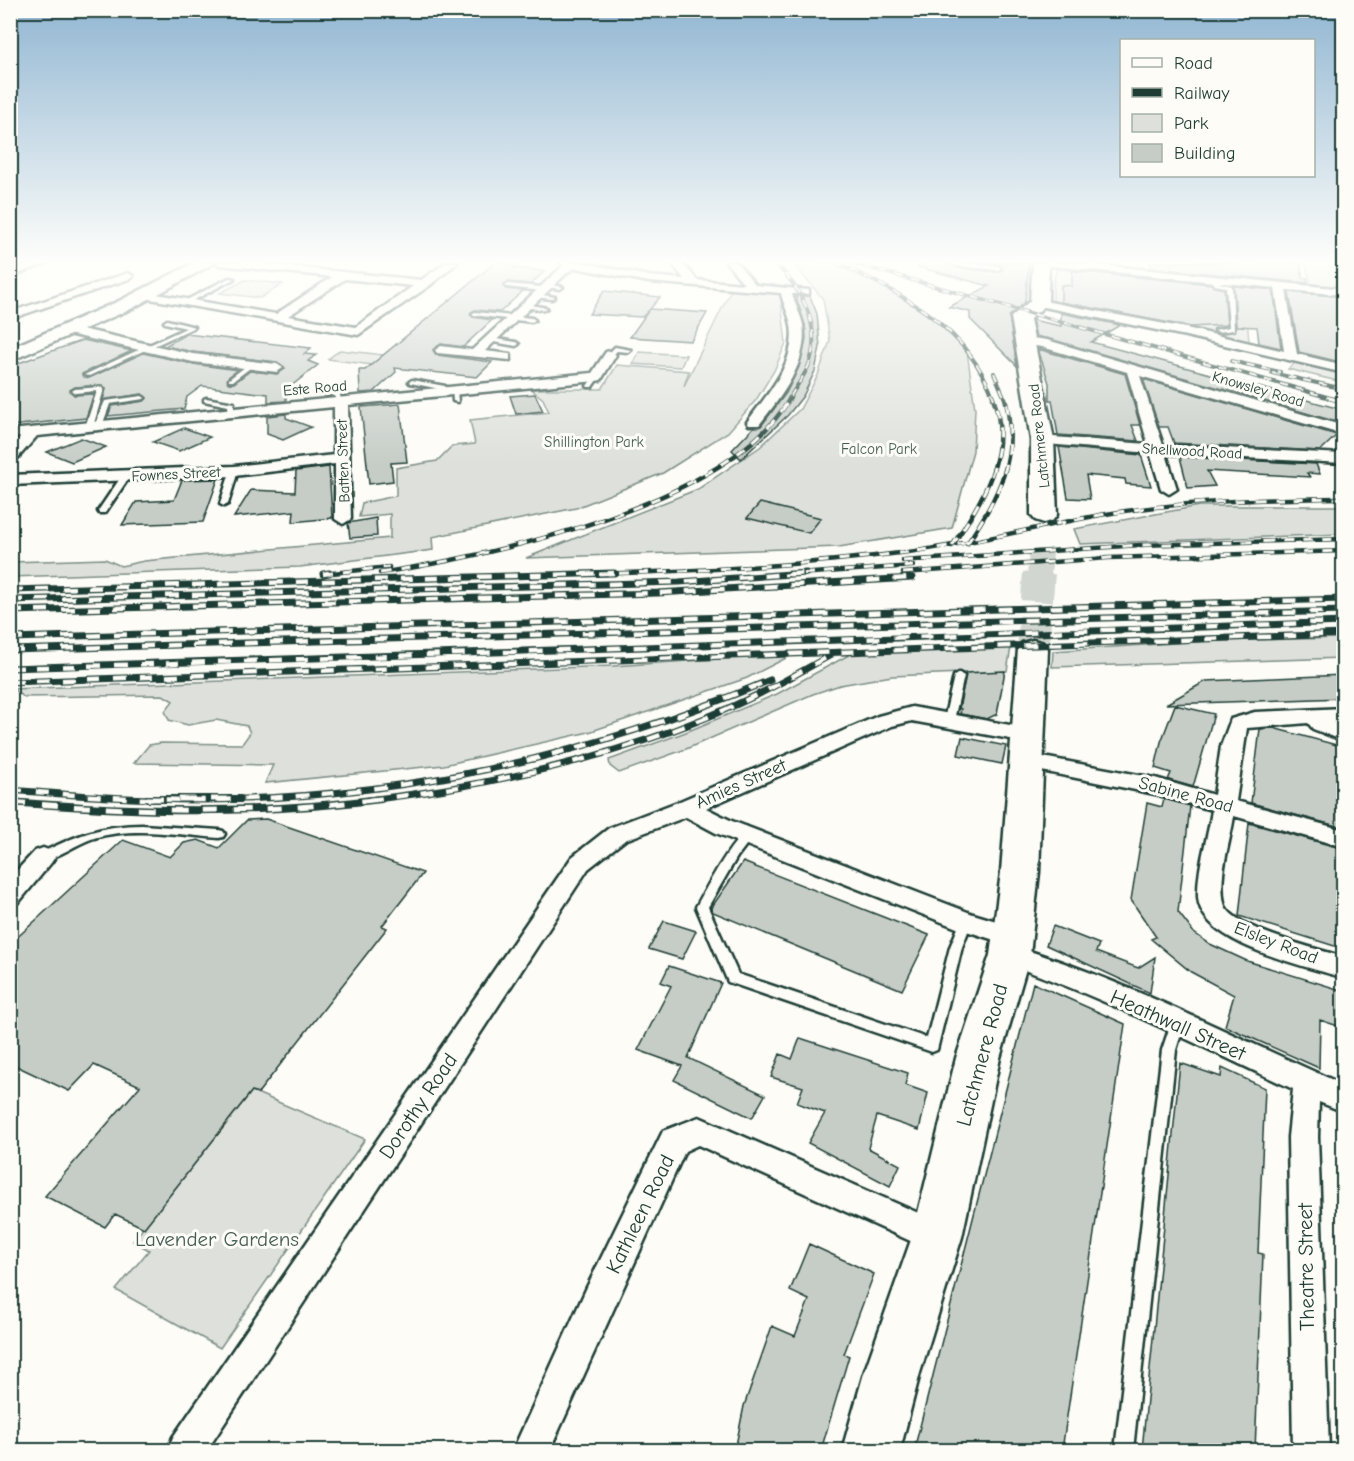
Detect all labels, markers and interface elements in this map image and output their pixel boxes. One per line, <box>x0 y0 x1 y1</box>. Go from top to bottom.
legend <box>1120 39 1315 177</box>
text: Road <box>1174 53 1213 74</box>
text: Railway <box>1174 83 1231 104</box>
text: Park <box>1174 113 1209 134</box>
text: Building <box>1174 143 1236 164</box>
street label: Knowsley Road <box>1210 367 1306 411</box>
street label: Este Road <box>282 376 348 400</box>
street label: Latchmere Road <box>1025 383 1053 489</box>
street label: Batten Street <box>333 418 353 503</box>
park label: Shillington Park <box>544 433 645 451</box>
street label: Shellwood Road <box>1141 439 1243 463</box>
park label: Falcon Park <box>841 440 918 458</box>
street label: Fownes Street <box>131 463 222 485</box>
street label: Amies Street <box>692 754 790 813</box>
street label: Sabine Road <box>1137 772 1235 818</box>
street label: Elsley Road <box>1231 917 1321 969</box>
street label: Latchmere Road <box>951 981 1013 1129</box>
street label: Heathwall Street <box>1107 984 1250 1066</box>
street label: Dorothy Road <box>374 1049 462 1163</box>
street label: Kathleen Road <box>601 1151 679 1277</box>
street label: Theatre Street <box>1293 1202 1319 1331</box>
park label: Lavender Gardens <box>135 1227 299 1251</box>

